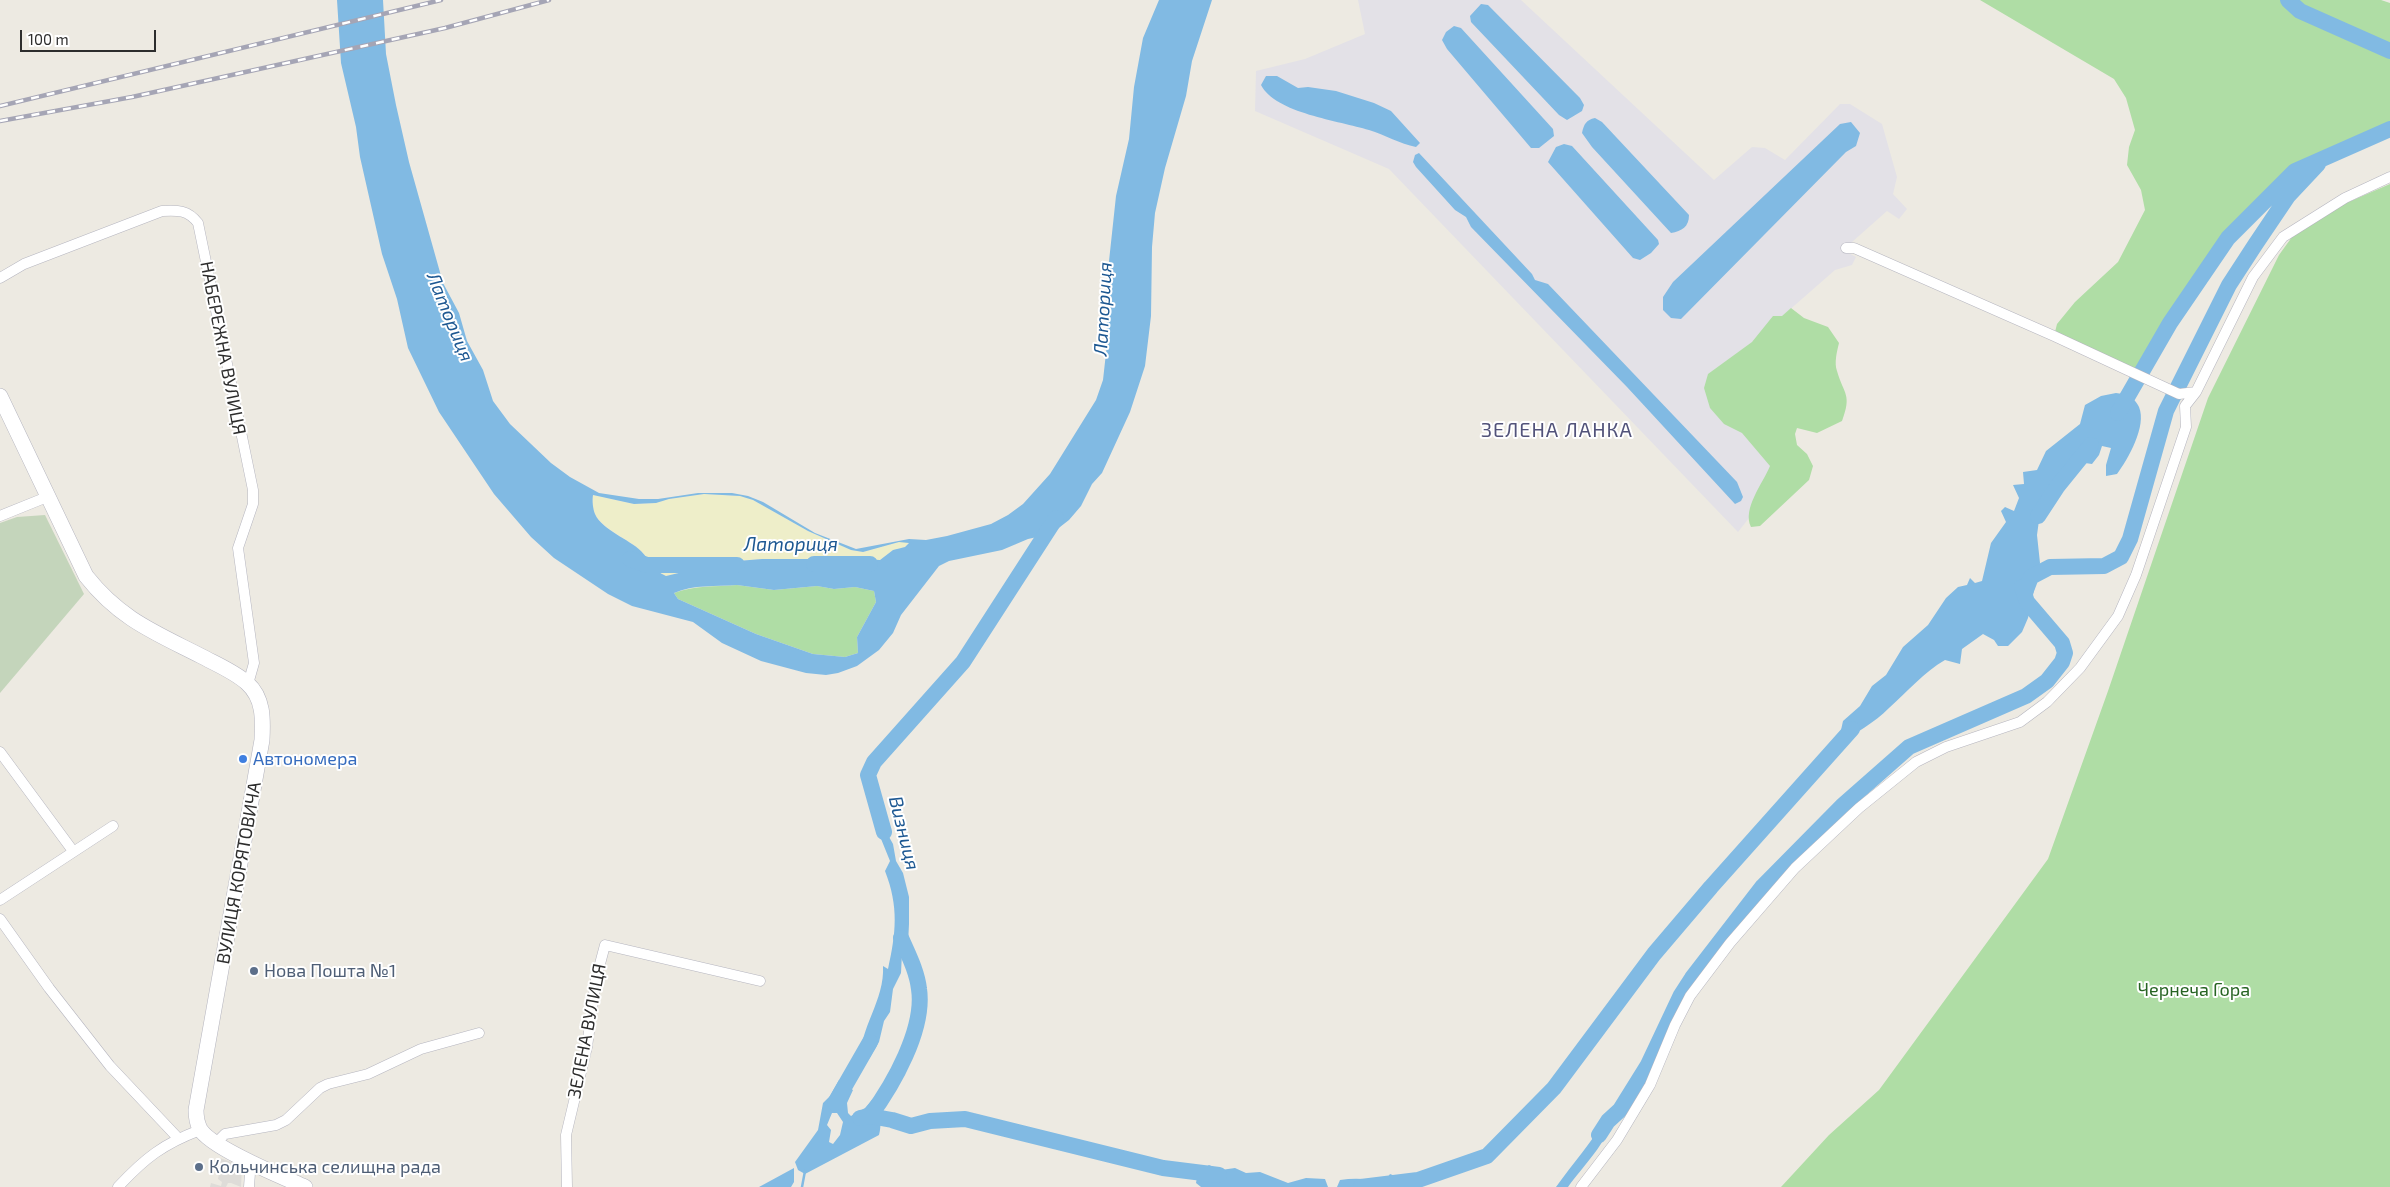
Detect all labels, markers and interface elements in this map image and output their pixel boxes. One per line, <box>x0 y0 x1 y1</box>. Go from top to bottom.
scale bar <box>22 20 159 52</box>
text: 100 m <box>28 30 69 48</box>
street label: НАБЕРЕЖНА ВУЛИЦЯ <box>196 259 250 437</box>
water label: Латориця <box>1089 261 1117 357</box>
water label: Латориця <box>422 269 478 365</box>
district label: ЗЕЛЕНА ЛАНКА <box>1480 418 1634 442</box>
water label: Латориця <box>744 534 838 556</box>
place label: Автономера <box>253 748 357 770</box>
marker: Автономера <box>237 753 249 765</box>
street label: ВУЛИЦЯ КОРЯТОВИЧА <box>212 780 266 966</box>
water label: Визниця <box>884 794 924 872</box>
place label: Нова Пошта №1 <box>264 960 396 982</box>
street label: ЗЕЛЕНА ВУЛИЦЯ <box>563 962 611 1100</box>
marker: Нова Пошта №1 <box>248 965 260 977</box>
park label: Чернеча Гора <box>2138 979 2250 1001</box>
place label: Кольчинська селищна рада <box>209 1156 441 1178</box>
marker: Кольчинська селищна рада <box>193 1161 205 1173</box>

